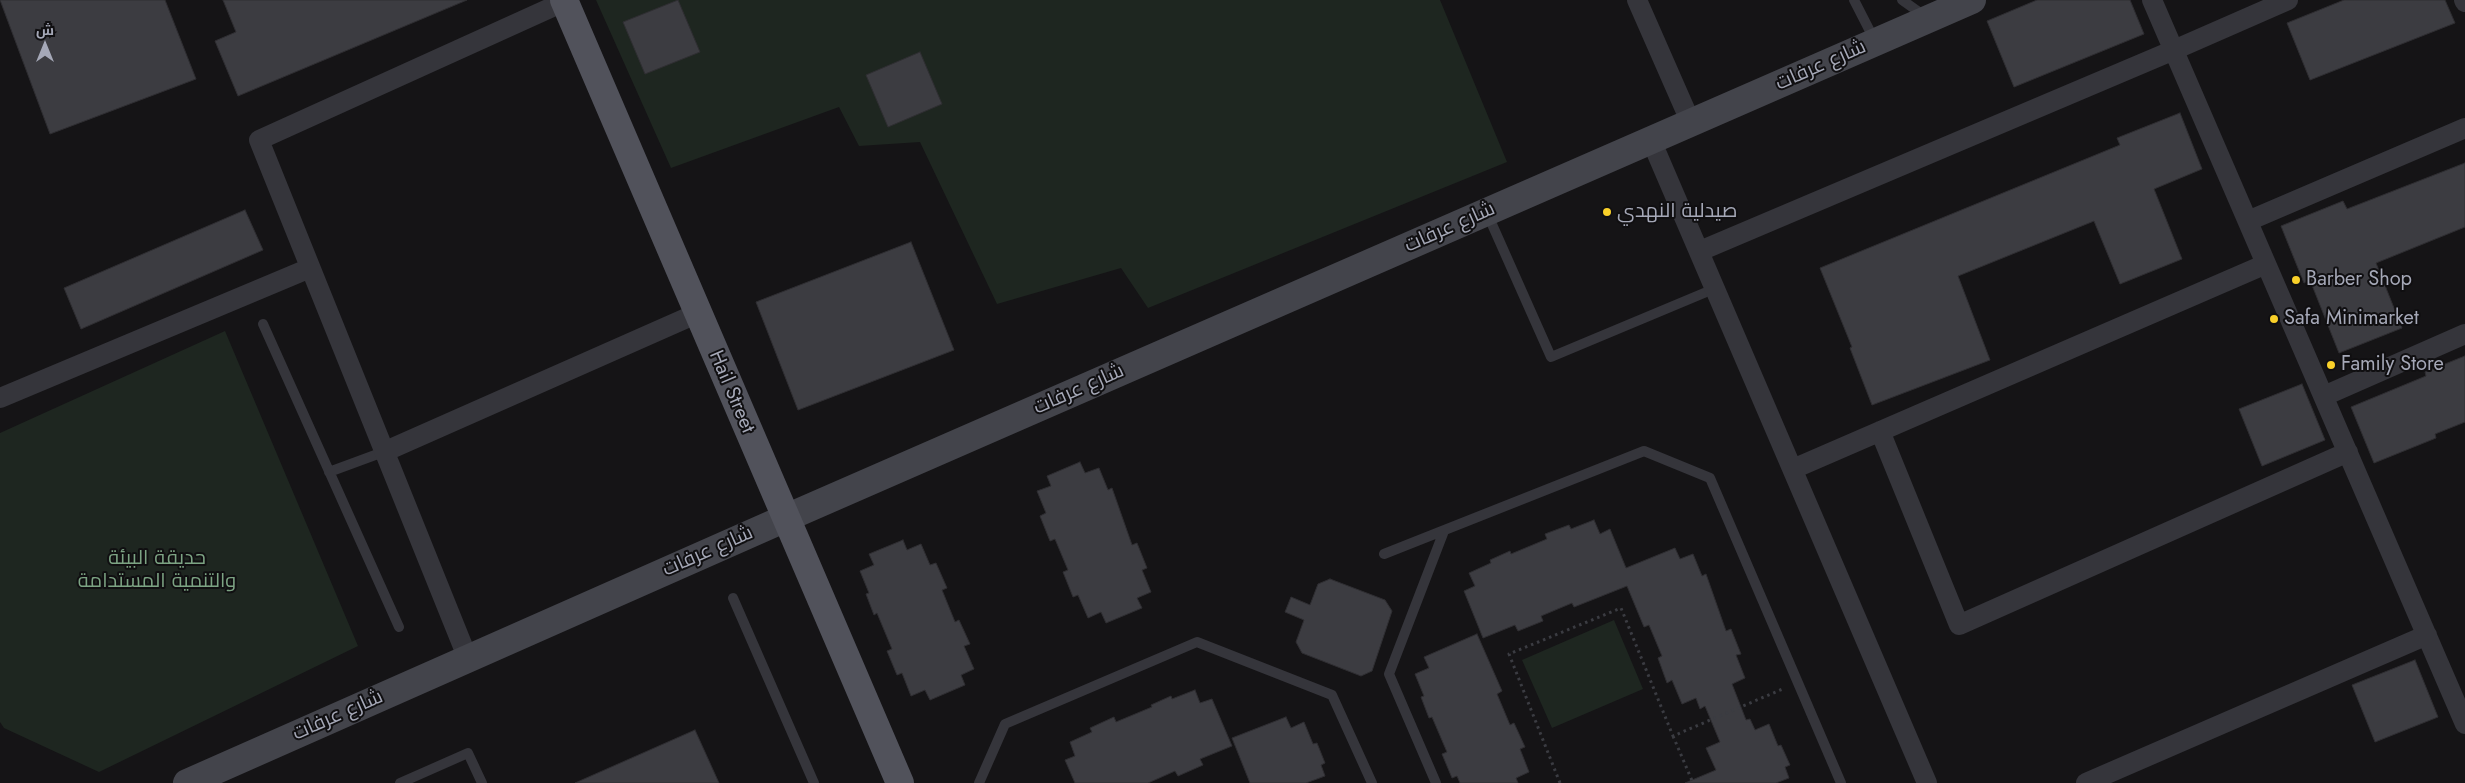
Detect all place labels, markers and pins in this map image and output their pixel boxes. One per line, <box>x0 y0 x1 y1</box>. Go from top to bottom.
place label: صيدلية النهدي <box>1617 200 1737 224</box>
marker: صيدلية النهدي <box>1601 206 1613 218</box>
place label: Barber Shop <box>2306 268 2412 292</box>
marker: Barber Shop <box>2290 274 2302 286</box>
place label: Safa Minimarket <box>2284 307 2419 331</box>
marker: Safa Minimarket <box>2268 313 2280 325</box>
place label: Family Store <box>2341 353 2444 377</box>
marker: Family Store <box>2325 359 2337 371</box>

